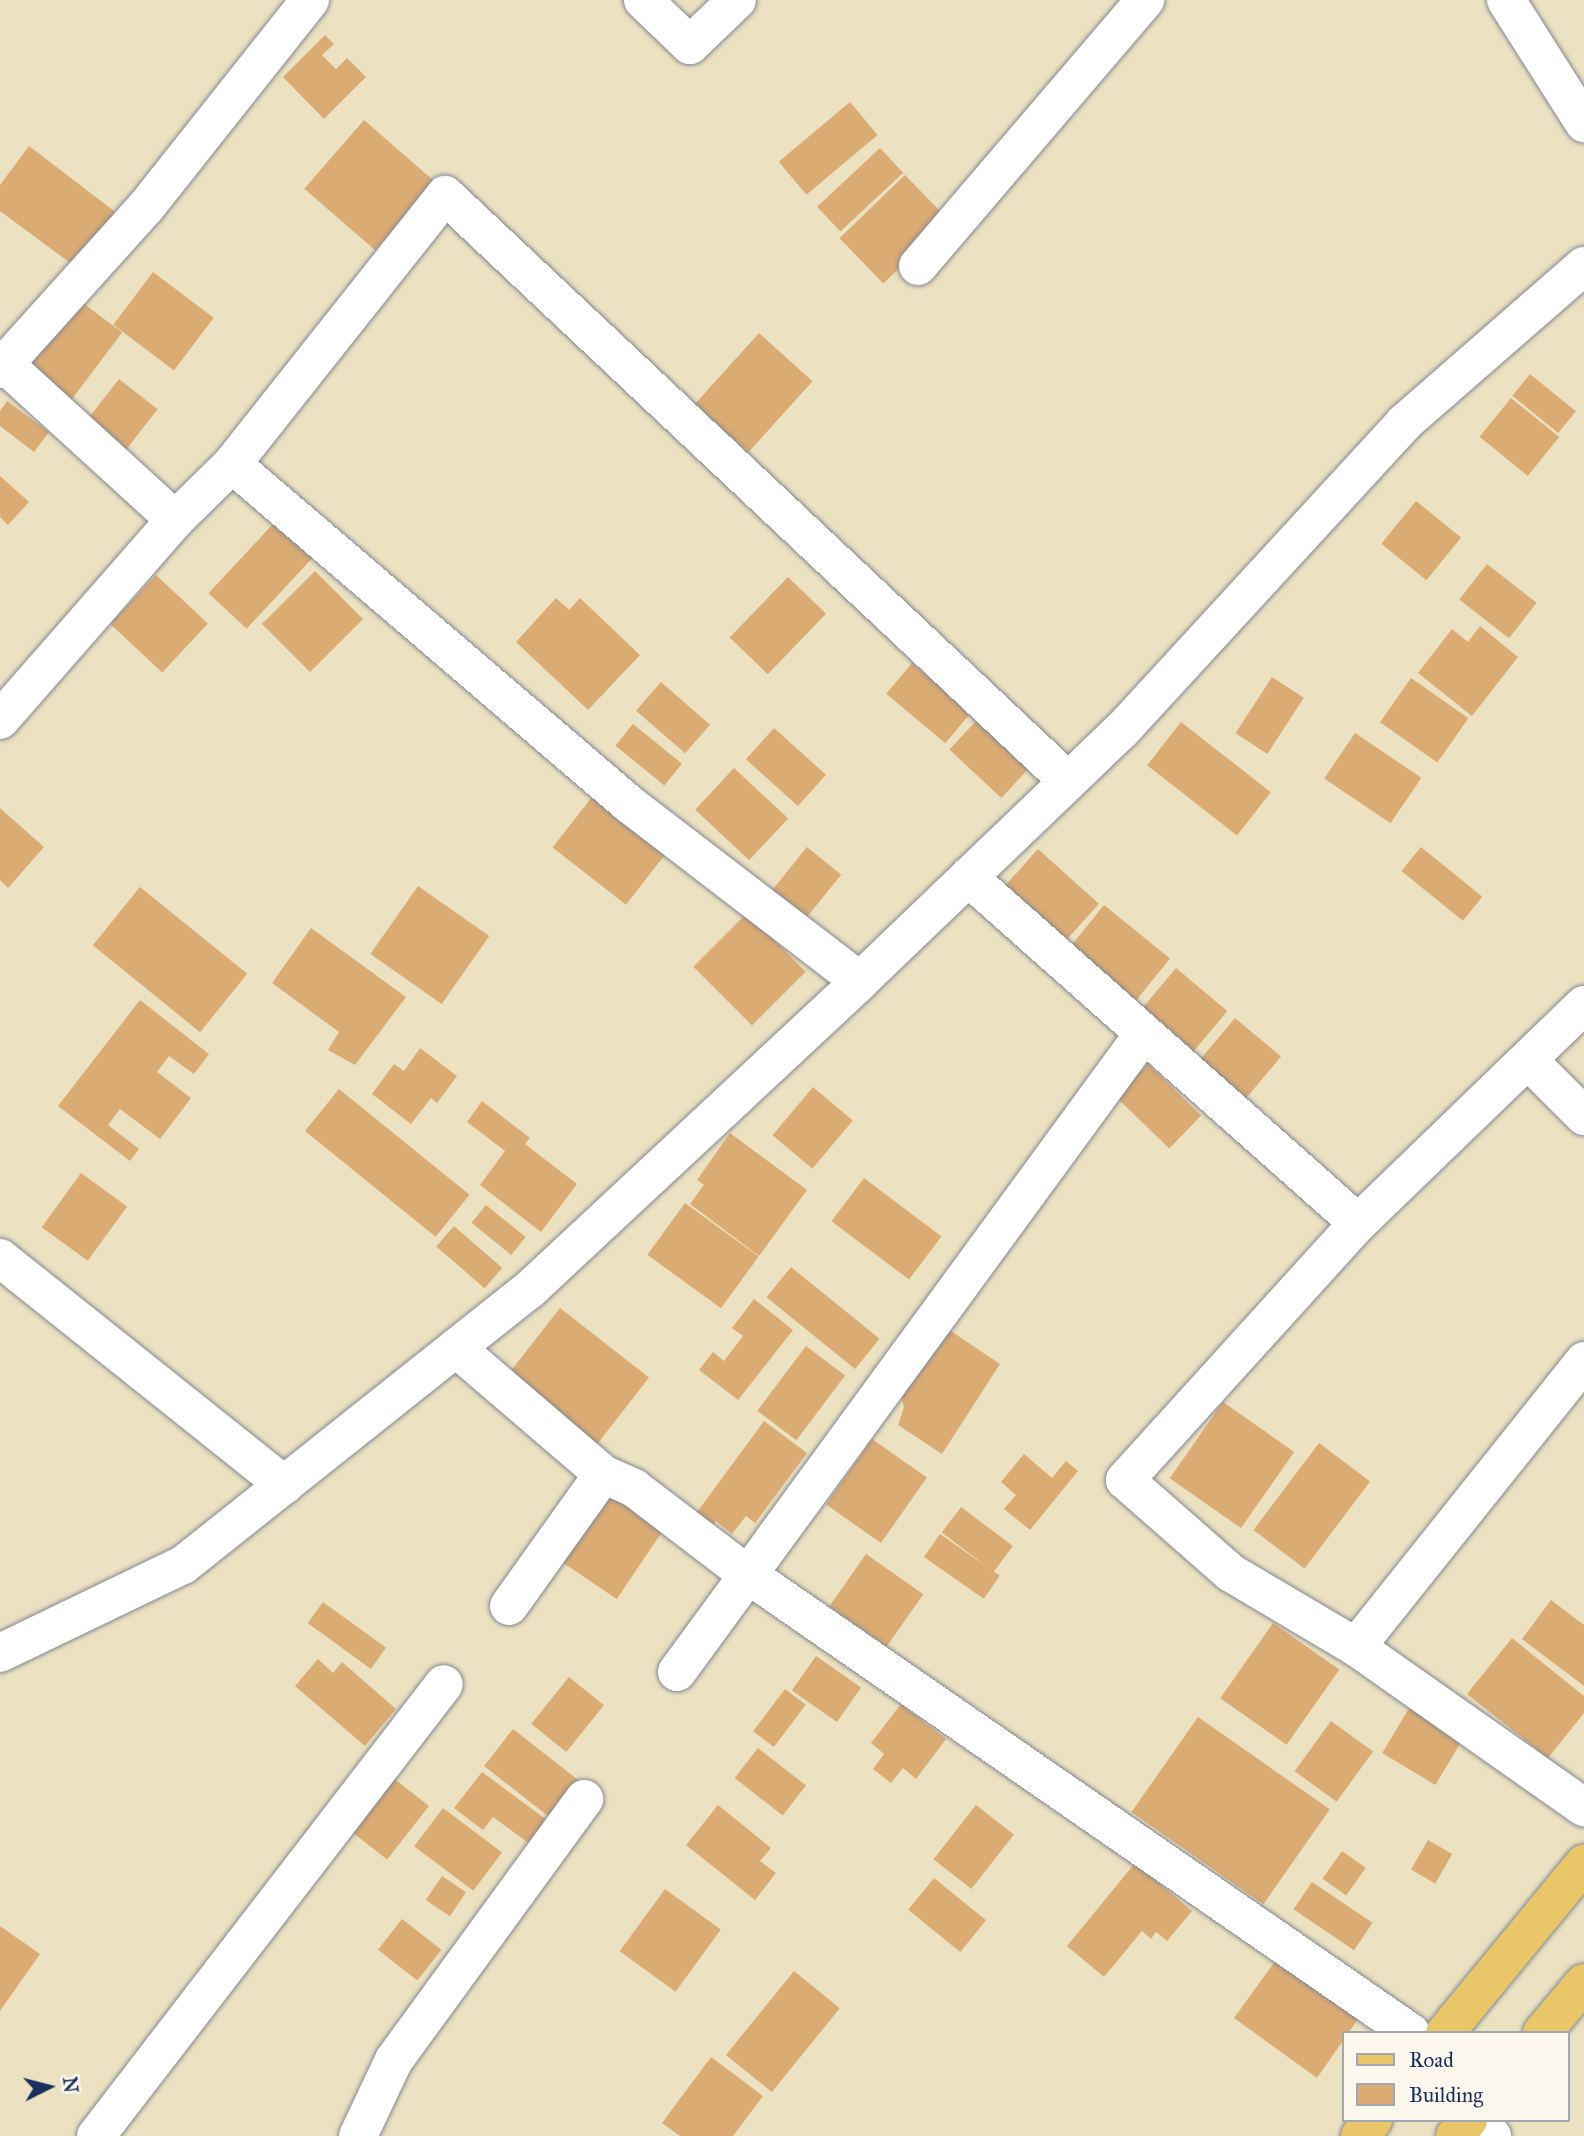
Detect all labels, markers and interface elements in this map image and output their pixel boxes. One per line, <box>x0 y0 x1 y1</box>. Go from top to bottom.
legend <box>1342 2031 1570 2122</box>
text: Road <box>1409 2047 1454 2073</box>
north arrow <box>14 2052 84 2122</box>
text: N <box>58 2076 83 2094</box>
text: Building <box>1409 2082 1483 2108</box>

